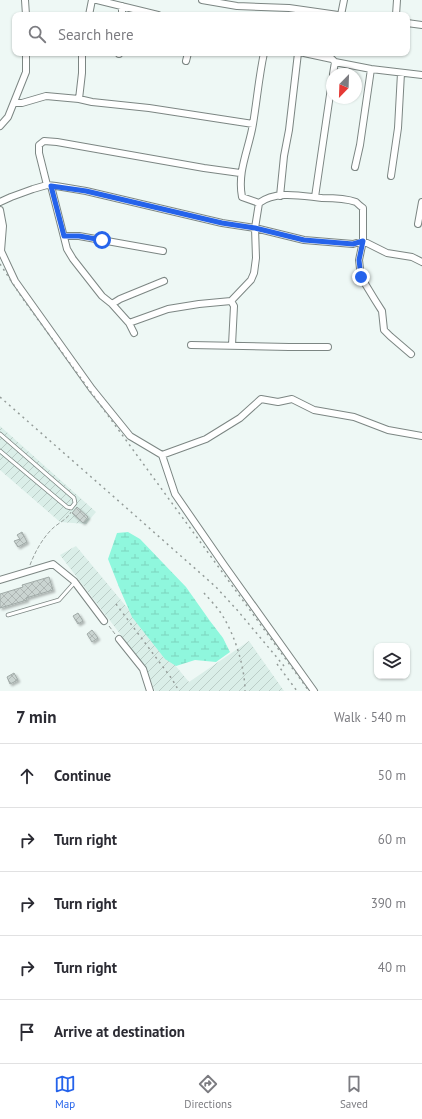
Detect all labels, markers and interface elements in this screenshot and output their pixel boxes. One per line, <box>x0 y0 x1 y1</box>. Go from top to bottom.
search box <box>12 12 410 56</box>
icon: search <box>26 23 48 45</box>
text: Search here <box>58 25 134 44</box>
north arrow <box>326 68 362 104</box>
route start <box>93 231 111 249</box>
route end <box>352 268 370 286</box>
map controls <box>374 643 410 679</box>
button: layers <box>374 643 410 679</box>
text: 7 min <box>16 706 57 728</box>
text: Walk · 540 m <box>334 709 406 726</box>
icon: ahead <box>16 765 38 787</box>
text: Continue <box>54 766 111 785</box>
text: 50 m <box>378 767 406 784</box>
icon: right <box>16 829 38 851</box>
text: Turn right <box>54 830 117 849</box>
text: 60 m <box>378 831 406 848</box>
icon: right <box>16 893 38 915</box>
text: Turn right <box>54 894 117 913</box>
text: 390 m <box>371 895 406 912</box>
icon: right <box>16 957 38 979</box>
text: Turn right <box>54 958 117 977</box>
text: 40 m <box>378 959 406 976</box>
icon: arrive <box>16 1021 38 1043</box>
text: Arrive at destination <box>54 1022 185 1041</box>
tab: Map <box>54 1073 76 1111</box>
tab: Directions <box>184 1073 232 1111</box>
tab: Saved <box>340 1073 368 1111</box>

